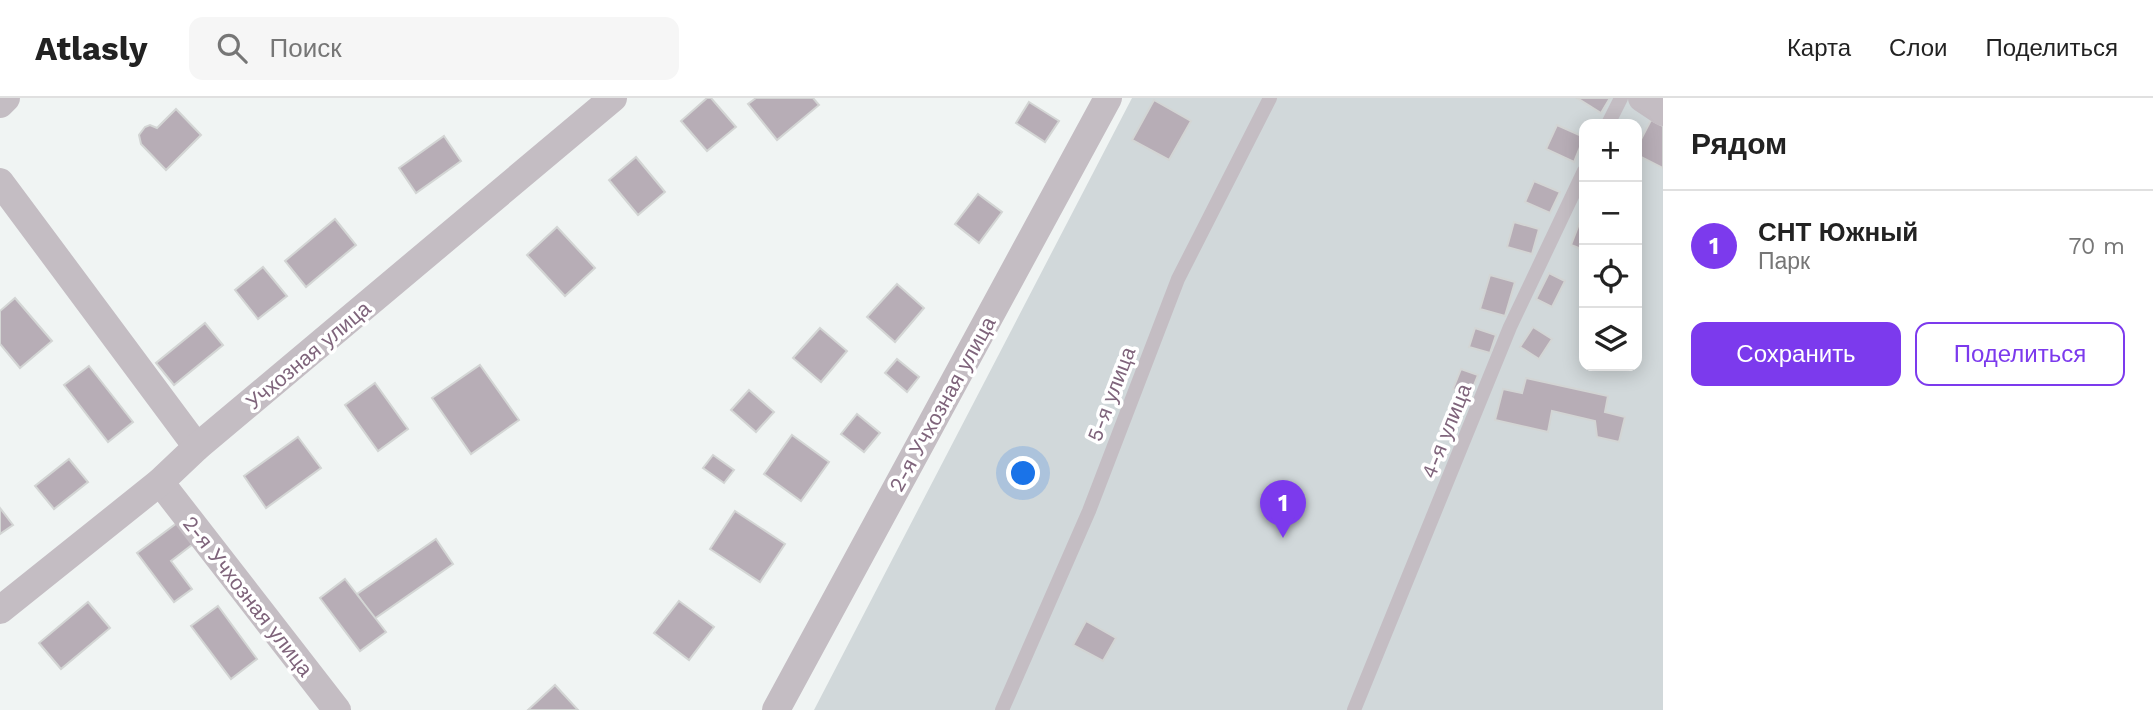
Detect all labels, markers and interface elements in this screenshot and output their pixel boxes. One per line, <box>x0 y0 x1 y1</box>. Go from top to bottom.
search box <box>189 17 679 80</box>
text: Atlasly <box>35 29 147 68</box>
icon: search <box>213 29 251 67</box>
text: Поиск <box>269 33 342 63</box>
text: Карта <box>1787 34 1851 62</box>
text: Слои <box>1889 34 1947 62</box>
text: Поделиться <box>1985 34 2118 62</box>
map controls <box>1579 119 1642 371</box>
button: + <box>1579 119 1642 182</box>
text: Рядом <box>1691 126 1787 161</box>
button: − <box>1579 182 1642 245</box>
text: СНТ Южный <box>1758 217 1918 247</box>
text: 1 <box>1709 233 1719 260</box>
text: 70 m <box>2068 233 2125 260</box>
button: locate <box>1579 245 1642 308</box>
text: Парк <box>1758 248 1810 275</box>
street label: Учхозная улица <box>241 295 376 414</box>
button: layers <box>1579 308 1642 371</box>
street label: 2-я Учхозная улица <box>883 312 1001 496</box>
button: Сохранить <box>1691 322 1901 386</box>
button: Поделиться <box>1915 322 2125 386</box>
street label: 5-я улица <box>1082 343 1141 445</box>
street label: 4-я улица <box>1416 380 1476 482</box>
your location <box>1006 456 1040 490</box>
pin: 1 <box>1260 480 1306 538</box>
street label: 2-я Учхозная улица <box>178 511 318 681</box>

